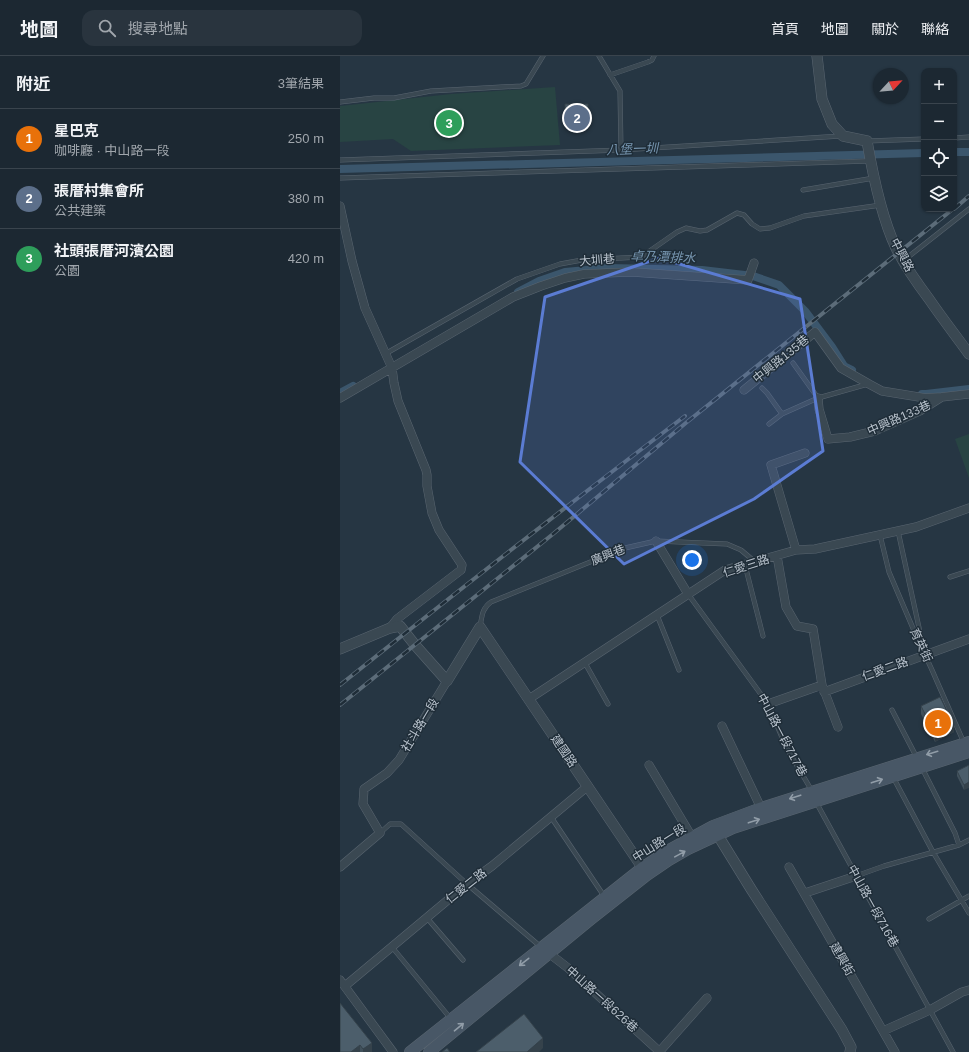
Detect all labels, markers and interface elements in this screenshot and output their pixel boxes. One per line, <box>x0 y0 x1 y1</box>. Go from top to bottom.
search box <box>82 10 362 46</box>
icon: search <box>96 17 118 39</box>
text: 地圖 <box>20 19 58 40</box>
text: 搜尋地點 <box>128 20 188 37</box>
text: 首頁 <box>771 21 799 37</box>
text: 地圖 <box>821 21 849 37</box>
text: 關於 <box>871 21 899 37</box>
text: 聯絡 <box>921 21 949 37</box>
north arrow <box>873 68 909 104</box>
map controls <box>921 68 957 212</box>
button: + <box>921 68 957 104</box>
text: 附近 <box>16 75 50 94</box>
text: 3筆結果 <box>278 76 324 91</box>
pin: 2 <box>564 103 590 133</box>
button: − <box>921 104 957 140</box>
pin: 3 <box>436 108 462 138</box>
text: 星巴克 <box>54 122 99 139</box>
text: 1 <box>25 131 33 146</box>
text: 250 m <box>288 131 324 146</box>
button: locate <box>921 140 957 176</box>
water label: 八堡一圳 <box>606 141 660 157</box>
text: 咖啡廳 · 中山路一段 <box>54 143 170 158</box>
button: layers <box>921 176 957 212</box>
text: 張厝村集會所 <box>54 182 144 199</box>
text: 2 <box>25 191 33 206</box>
text: 380 m <box>288 191 324 206</box>
text: 公共建築 <box>54 203 106 218</box>
street label: 中興路 <box>887 236 917 274</box>
text: 社頭張厝河濱公園 <box>54 242 174 259</box>
water label: 卓乃潭排水 <box>630 248 697 266</box>
text: 3 <box>25 251 33 266</box>
text: 420 m <box>288 251 324 266</box>
street label: 大圳巷 <box>578 251 616 269</box>
text: 公園 <box>54 263 80 278</box>
street label: 中興路135巷 <box>750 332 812 386</box>
street label: 中興路133巷 <box>865 398 933 438</box>
street label: 廣興巷 <box>589 542 627 568</box>
your location <box>682 550 702 570</box>
street label: 仁愛三路 <box>721 552 771 580</box>
street label: 育英街 <box>907 626 935 664</box>
street label: 仁愛二路 <box>860 654 910 684</box>
street label: 中山路一段717巷 <box>754 691 810 779</box>
street label: 社斗路一段 <box>399 696 441 754</box>
pin: 1 <box>925 708 951 738</box>
street label: 建國路 <box>548 732 580 770</box>
one-way arrow <box>925 750 938 757</box>
one-way arrow <box>871 777 884 784</box>
one-way arrow <box>789 794 801 802</box>
one-way arrow <box>747 817 760 824</box>
street label: 中山路一段 <box>630 821 688 865</box>
one-way arrow <box>674 849 686 857</box>
street label: 中山路一段716巷 <box>845 862 901 950</box>
street label: 仁愛二路 <box>443 866 489 906</box>
street label: 建興街 <box>827 940 857 978</box>
one-way arrow <box>518 958 529 966</box>
street label: 中山路一段626巷 <box>563 963 641 1035</box>
one-way arrow <box>453 1023 464 1032</box>

